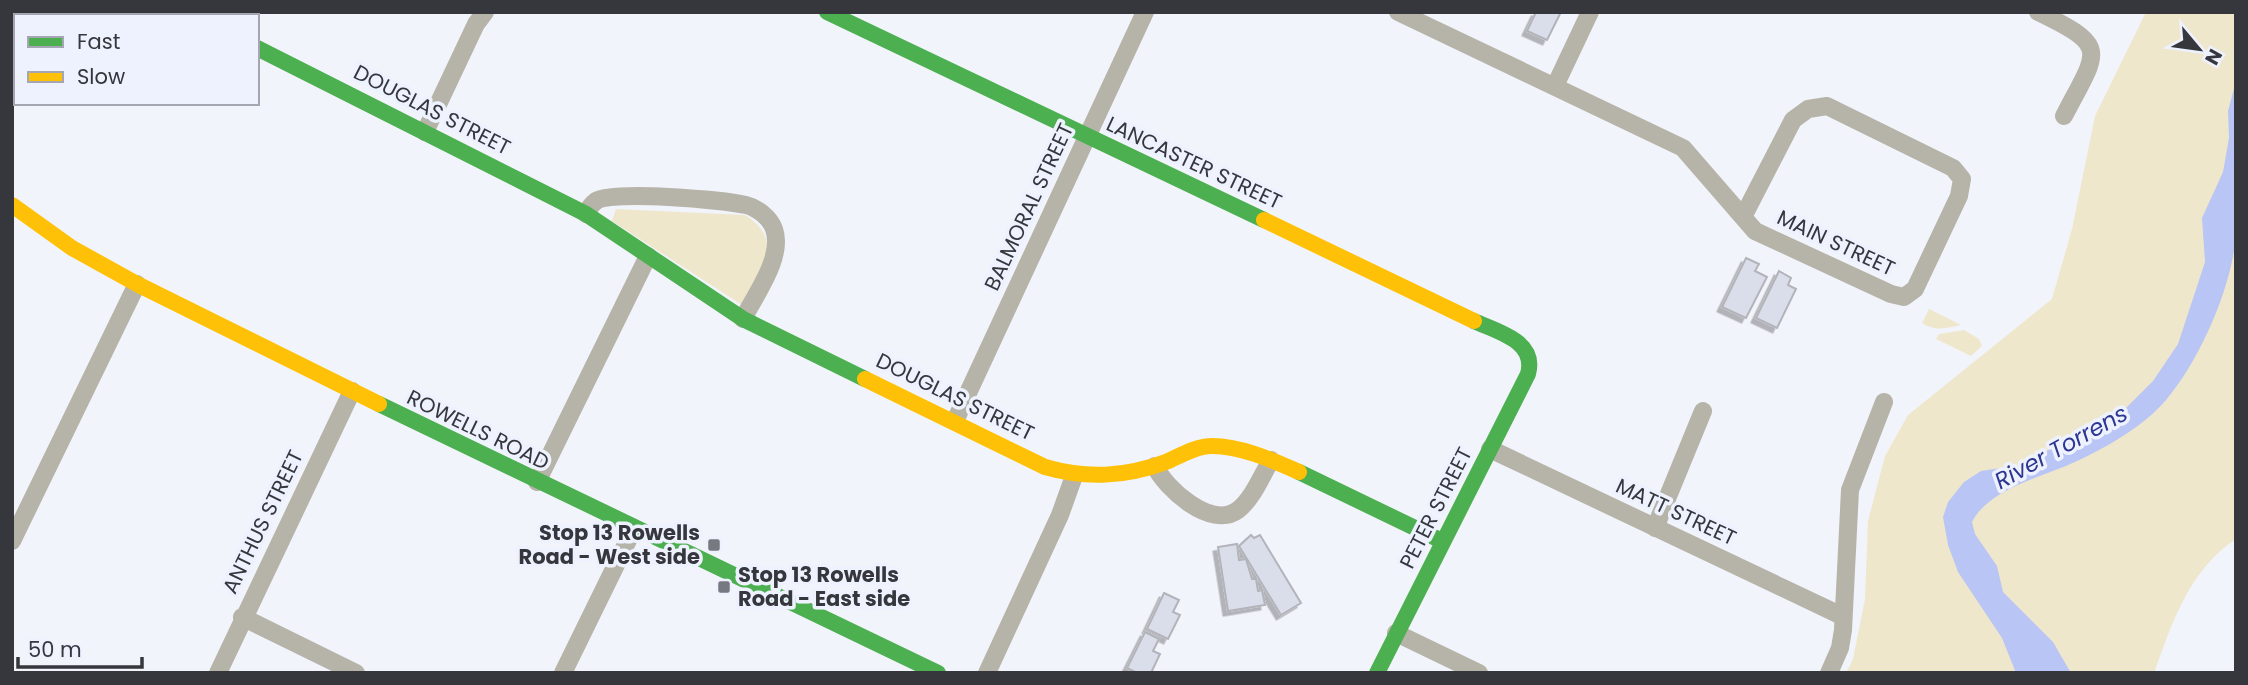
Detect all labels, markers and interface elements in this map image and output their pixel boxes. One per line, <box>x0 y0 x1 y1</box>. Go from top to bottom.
legend <box>14 14 259 105</box>
north arrow <box>2164 14 2234 84</box>
text: Fast <box>77 27 120 56</box>
text: N <box>2198 44 2229 70</box>
street label: DOUGLAS STREET <box>349 58 516 162</box>
text: Slow <box>77 62 125 91</box>
street label: LANCASTER STREET <box>1102 109 1287 216</box>
street label: BALMORAL STREET <box>977 118 1080 295</box>
street label: MAIN STREET <box>1772 203 1900 283</box>
street label: DOUGLAS STREET <box>871 346 1039 447</box>
street label: ROWELLS ROAD <box>402 383 554 477</box>
water label: River Torrens <box>1989 397 2133 497</box>
street label: PETER STREET <box>1392 442 1479 574</box>
street label: ANTHUS STREET <box>215 445 310 598</box>
street label: MATT STREET <box>1611 471 1741 552</box>
place label: Stop 13 Rowells Road - West side <box>518 518 700 571</box>
marker: Stop 13 Rowells Road - West side <box>706 537 722 553</box>
place label: Stop 13 Rowells Road - East side <box>738 560 910 613</box>
marker: Stop 13 Rowells Road - East side <box>716 579 732 595</box>
scale bar <box>18 626 142 670</box>
text: 50 m <box>28 635 82 664</box>

